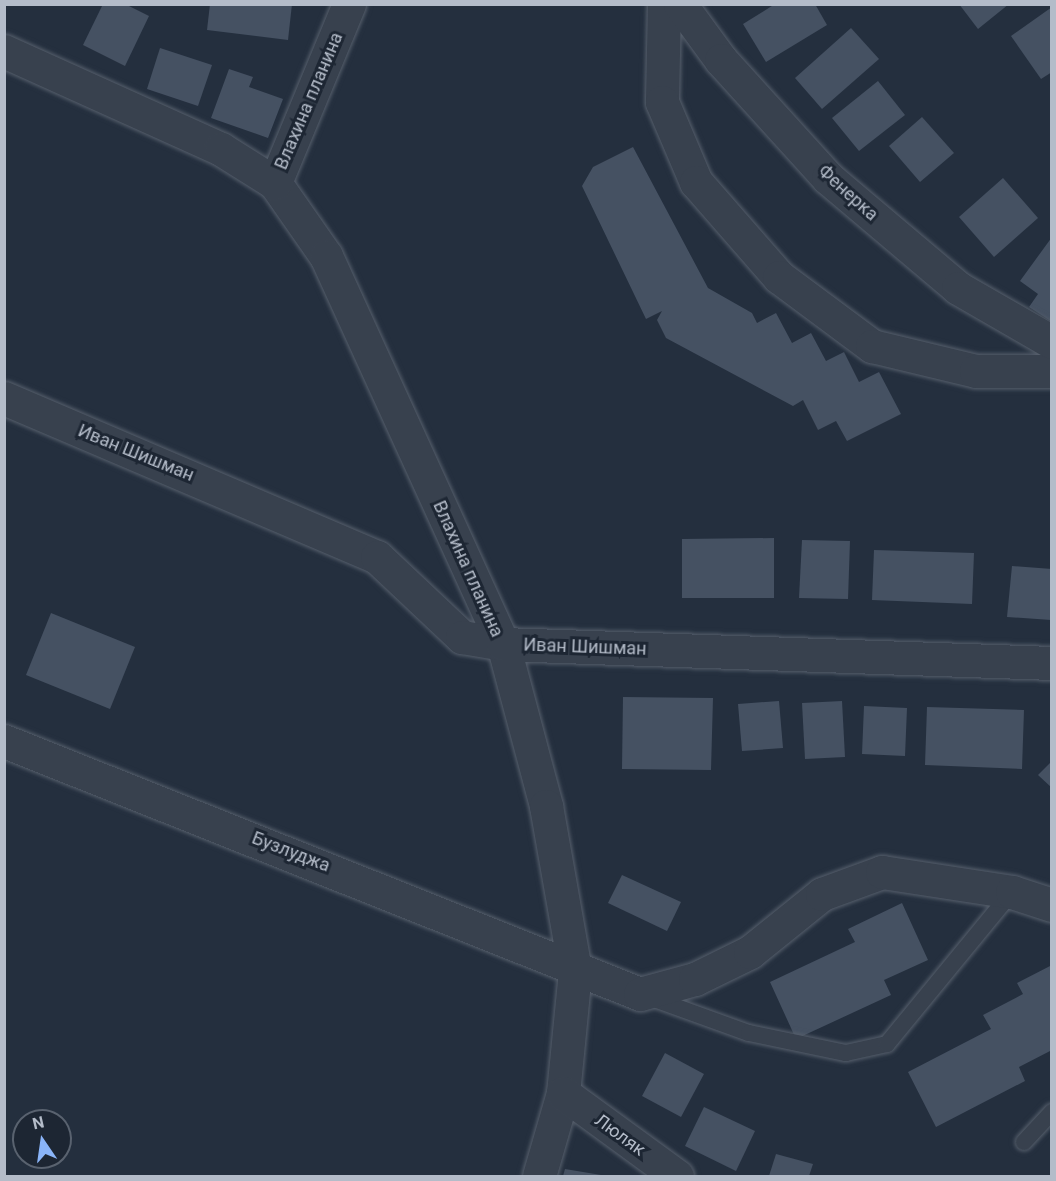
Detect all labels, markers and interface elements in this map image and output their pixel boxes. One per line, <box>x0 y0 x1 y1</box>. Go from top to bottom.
street label: Влахина планина <box>270 29 348 173</box>
street label: Фенерка <box>814 161 882 225</box>
street label: Иван Шишман <box>75 420 197 486</box>
street label: Влахина планина <box>428 498 508 640</box>
street label: Иван Шишман <box>523 634 647 660</box>
street label: Бузлуджа <box>249 827 333 877</box>
north arrow <box>12 1109 72 1169</box>
street label: Люляк <box>590 1109 650 1161</box>
text: N <box>31 1112 46 1133</box>

